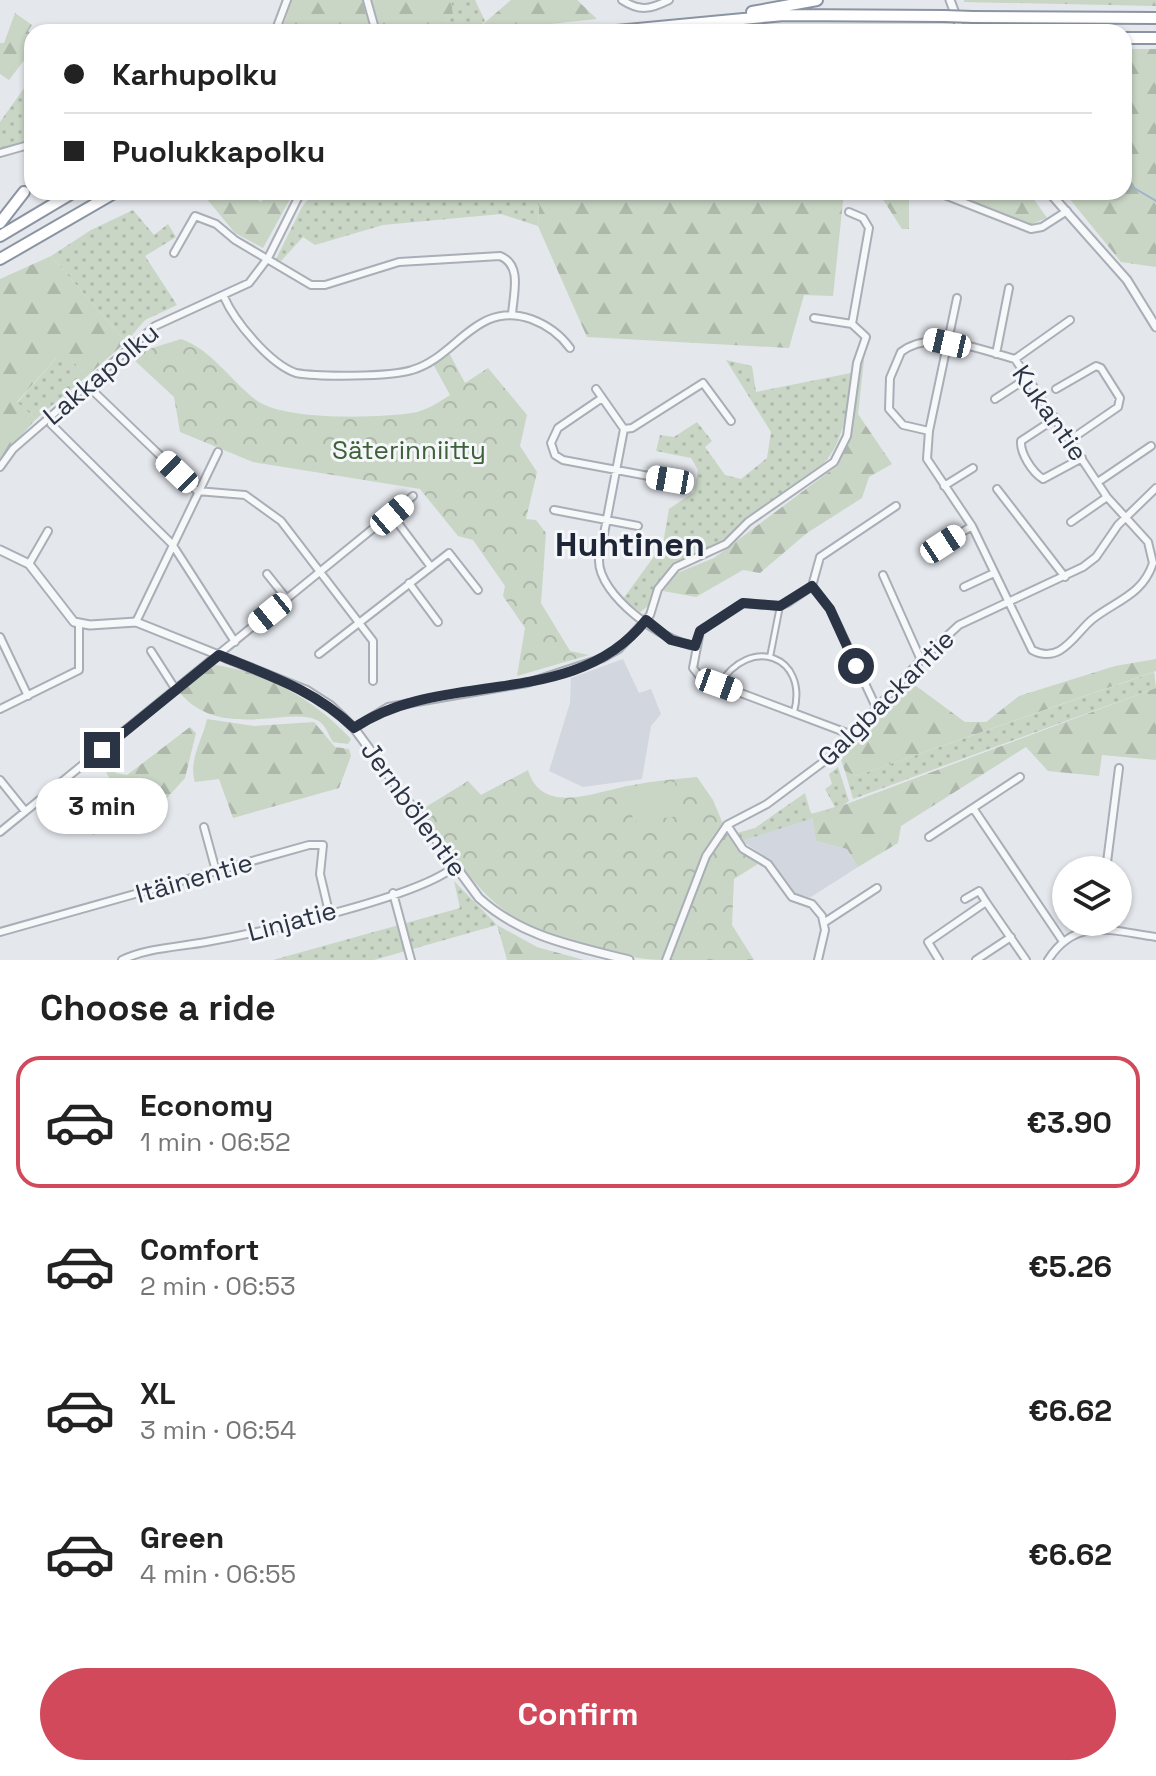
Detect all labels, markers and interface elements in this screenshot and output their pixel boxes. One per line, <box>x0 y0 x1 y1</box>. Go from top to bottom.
text: Karhupolku <box>112 55 278 94</box>
text: Puolukkapolku <box>112 132 325 171</box>
street label: Lakkapolku <box>36 316 166 432</box>
car <box>921 326 973 360</box>
street label: Kukantie <box>1005 358 1095 468</box>
park label: Säterinniitty <box>332 433 486 467</box>
car <box>151 447 203 497</box>
car <box>644 464 696 496</box>
car <box>366 490 418 540</box>
car <box>916 521 970 567</box>
district label: Huhtinen <box>555 523 705 566</box>
car <box>244 589 296 637</box>
street label: Galgbackantie <box>810 622 962 774</box>
route start <box>838 648 874 684</box>
car <box>692 666 746 704</box>
route end <box>84 732 120 768</box>
street label: Jernbölentie <box>353 734 475 884</box>
callout: 3 min <box>36 778 168 834</box>
text: 3 min <box>68 789 136 823</box>
street label: Itäinentie <box>132 845 256 911</box>
map controls <box>1052 856 1132 936</box>
button: layers <box>1052 856 1132 936</box>
street label: Linjatie <box>244 893 340 949</box>
text: Choose a ride <box>40 985 276 1031</box>
icon: car <box>44 1086 116 1158</box>
text: Economy <box>140 1086 273 1125</box>
text: €3.90 <box>1027 1103 1112 1142</box>
text: 1 min · 06:52 <box>140 1125 291 1159</box>
icon: car <box>44 1230 116 1302</box>
text: Comfort <box>140 1230 259 1269</box>
text: €5.26 <box>1028 1247 1112 1286</box>
text: 2 min · 06:53 <box>140 1269 296 1303</box>
icon: car <box>44 1374 116 1446</box>
text: XL <box>140 1374 176 1413</box>
text: €6.62 <box>1028 1391 1112 1430</box>
text: 3 min · 06:54 <box>140 1413 296 1447</box>
icon: car <box>44 1518 116 1590</box>
text: Green <box>140 1518 224 1557</box>
text: €6.62 <box>1028 1535 1112 1574</box>
text: 4 min · 06:55 <box>140 1557 296 1591</box>
button: Confirm <box>40 1668 1116 1760</box>

